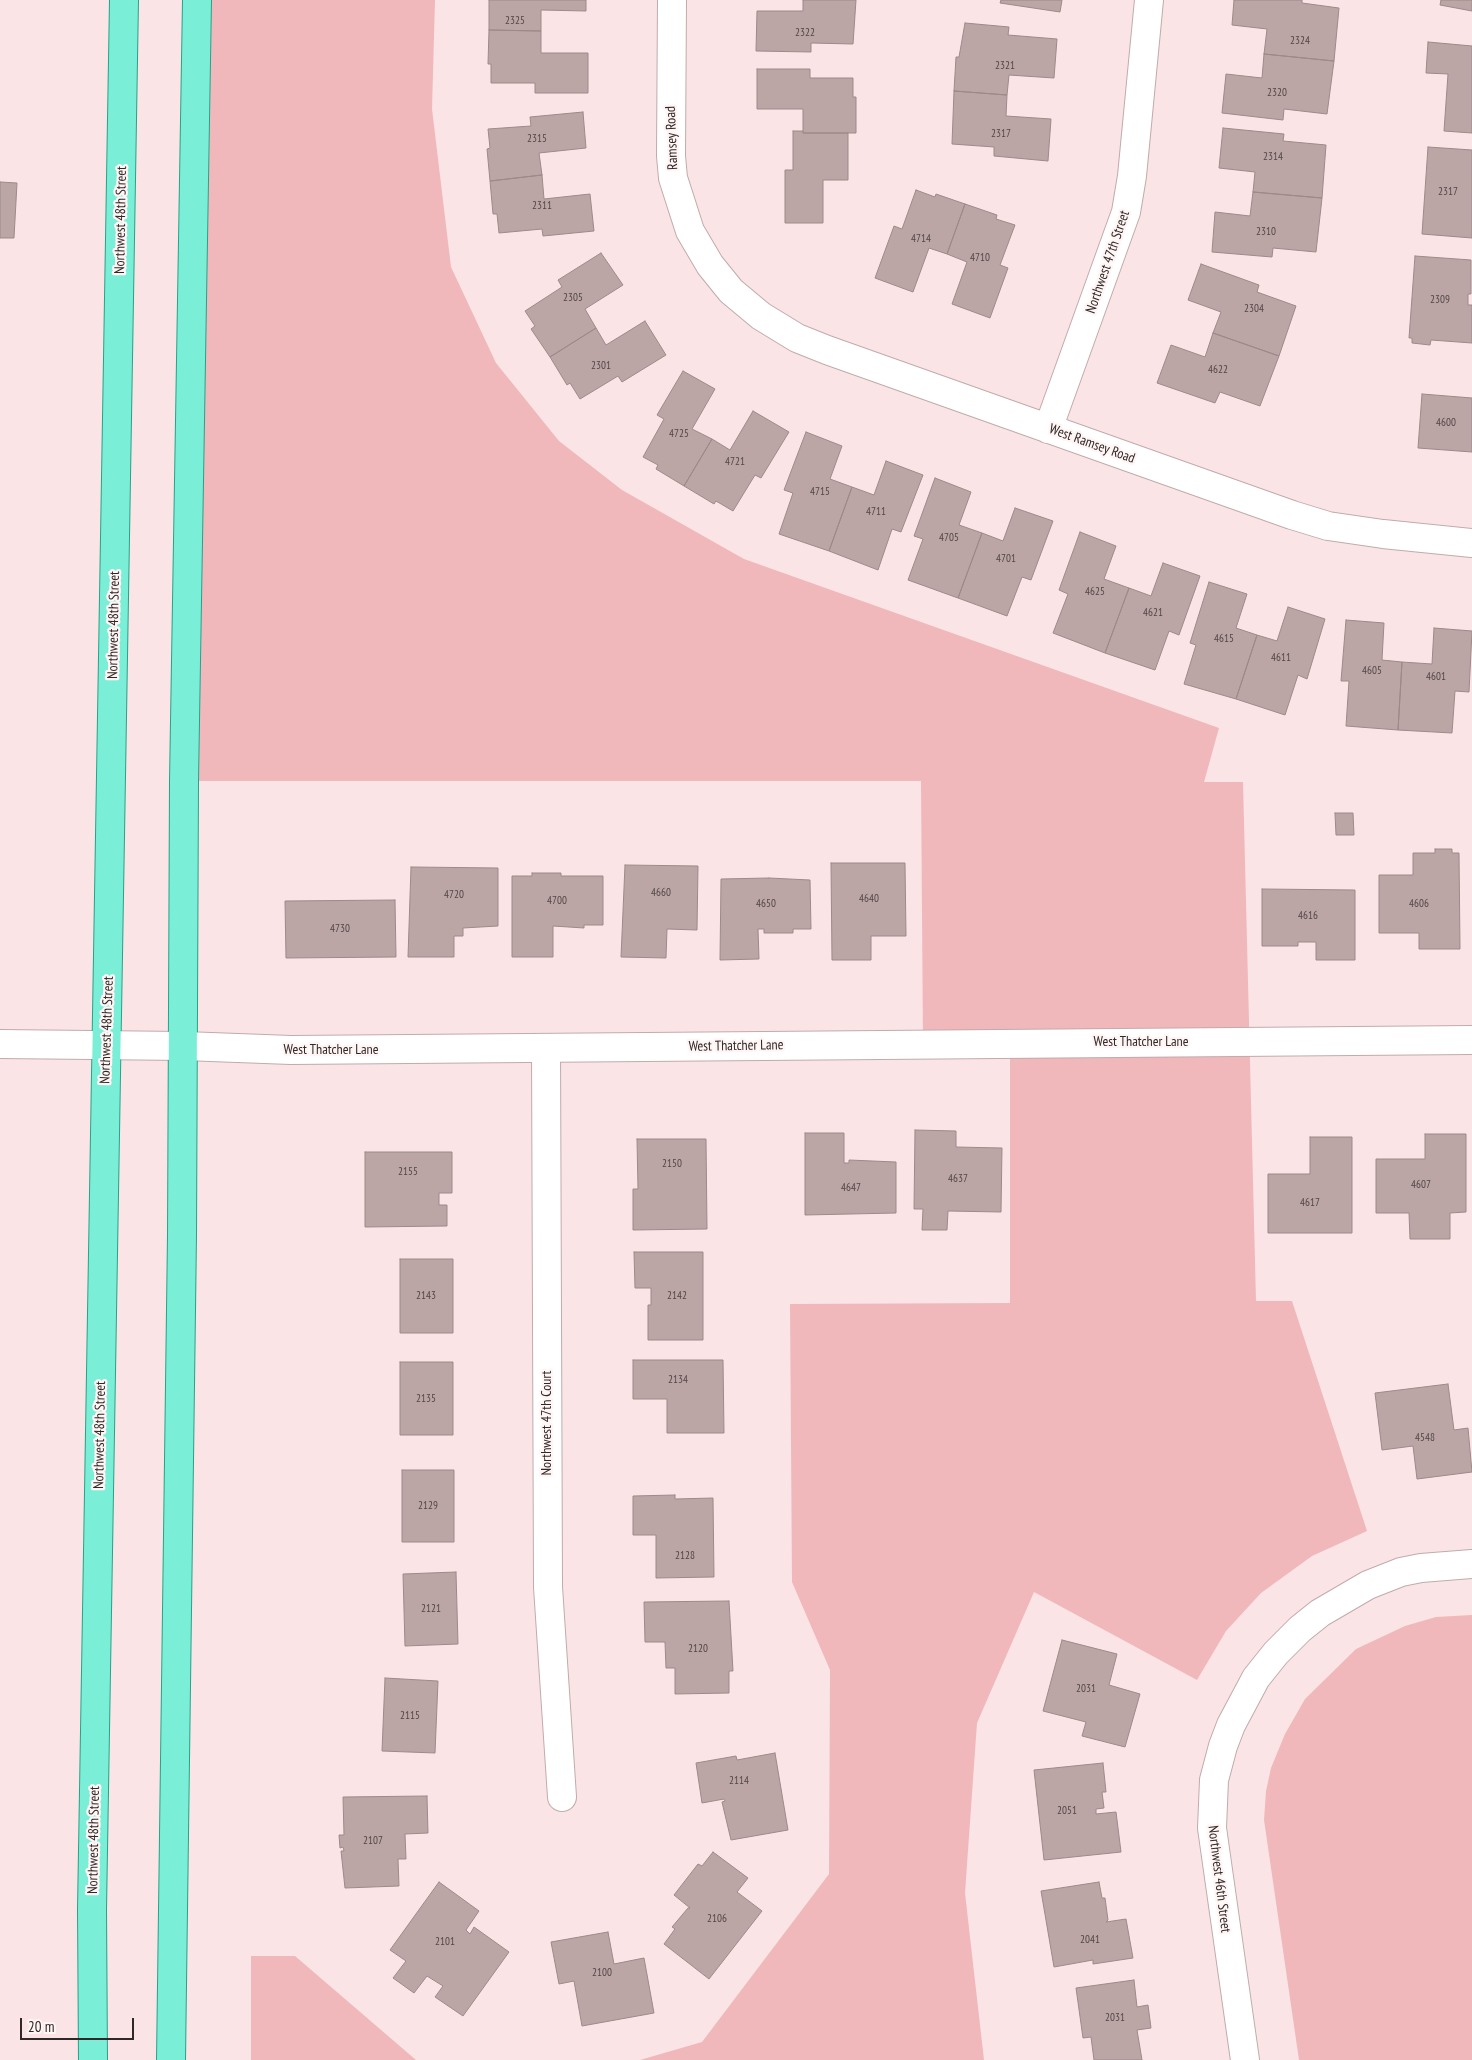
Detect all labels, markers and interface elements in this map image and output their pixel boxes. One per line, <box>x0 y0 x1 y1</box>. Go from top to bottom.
house number: 2325 <box>505 14 525 28</box>
house number: 2322 <box>795 26 815 40</box>
house number: 2324 <box>1290 34 1310 48</box>
house number: 2321 <box>995 59 1015 73</box>
house number: 2320 <box>1267 86 1287 100</box>
street label: Ramsey Road <box>662 106 682 170</box>
house number: 2317 <box>991 127 1011 141</box>
house number: 2315 <box>527 132 547 146</box>
house number: 2314 <box>1263 150 1283 164</box>
street label: Northwest 48th Street <box>112 166 130 274</box>
house number: 2317 <box>1438 185 1458 199</box>
house number: 2311 <box>532 199 552 213</box>
street label: Northwest 47th Street <box>1083 208 1133 316</box>
house number: 2310 <box>1256 225 1276 239</box>
house number: 4714 <box>911 232 931 246</box>
house number: 4710 <box>970 251 990 265</box>
house number: 2305 <box>563 291 583 305</box>
house number: 2309 <box>1430 293 1450 307</box>
house number: 2304 <box>1244 302 1264 316</box>
house number: 2301 <box>591 359 611 373</box>
house number: 4622 <box>1208 363 1228 377</box>
house number: 4600 <box>1436 416 1456 430</box>
street label: West Ramsey Road <box>1047 421 1137 467</box>
house number: 4725 <box>669 427 689 441</box>
house number: 4721 <box>725 455 745 469</box>
house number: 4715 <box>810 485 830 499</box>
house number: 4711 <box>866 505 886 519</box>
house number: 4705 <box>939 531 959 545</box>
house number: 4701 <box>996 552 1016 566</box>
street label: Northwest 48th Street <box>105 571 123 679</box>
house number: 4625 <box>1085 585 1105 599</box>
house number: 4621 <box>1143 606 1163 620</box>
house number: 4615 <box>1214 632 1234 646</box>
house number: 4611 <box>1271 651 1291 665</box>
house number: 4605 <box>1362 664 1382 678</box>
house number: 4601 <box>1426 670 1446 684</box>
house number: 4660 <box>651 886 671 900</box>
house number: 4720 <box>444 888 464 902</box>
house number: 4640 <box>859 892 879 906</box>
house number: 4700 <box>547 894 567 908</box>
house number: 4650 <box>756 897 776 911</box>
house number: 4606 <box>1409 897 1429 911</box>
house number: 4616 <box>1298 909 1318 923</box>
house number: 4730 <box>330 922 350 936</box>
street label: Northwest 48th Street <box>97 976 117 1084</box>
street label: West Thatcher Lane <box>1094 1034 1188 1050</box>
street label: West Thatcher Lane <box>688 1037 784 1055</box>
street label: West Thatcher Lane <box>284 1042 378 1058</box>
house number: 2150 <box>662 1157 682 1171</box>
house number: 2155 <box>398 1165 418 1179</box>
house number: 4637 <box>948 1172 968 1186</box>
house number: 4607 <box>1411 1178 1431 1192</box>
house number: 4647 <box>841 1181 861 1195</box>
house number: 4617 <box>1300 1196 1320 1210</box>
house number: 2143 <box>416 1289 436 1303</box>
house number: 2142 <box>667 1289 687 1303</box>
street label: Northwest 47th Court <box>539 1371 555 1475</box>
house number: 2134 <box>668 1373 688 1387</box>
street label: Northwest 48th Street <box>91 1381 109 1489</box>
house number: 2135 <box>416 1392 436 1406</box>
house number: 4548 <box>1415 1431 1435 1445</box>
house number: 2129 <box>418 1499 438 1513</box>
house number: 2128 <box>675 1549 695 1563</box>
house number: 2121 <box>421 1602 441 1616</box>
house number: 2120 <box>688 1642 708 1656</box>
house number: 2031 <box>1076 1682 1096 1696</box>
house number: 2115 <box>400 1709 420 1723</box>
house number: 2114 <box>729 1774 749 1788</box>
street label: Northwest 48th Street <box>85 1786 103 1894</box>
house number: 2051 <box>1057 1804 1077 1818</box>
street label: Northwest 46th Street <box>1204 1824 1234 1934</box>
house number: 2107 <box>363 1834 383 1848</box>
house number: 2106 <box>707 1912 727 1926</box>
house number: 2041 <box>1080 1933 1100 1947</box>
house number: 2101 <box>435 1935 455 1949</box>
house number: 2100 <box>592 1966 612 1980</box>
scale bar <box>22 2008 136 2040</box>
house number: 2031 <box>1105 2011 1125 2025</box>
text: 20 m <box>28 2017 54 2036</box>

